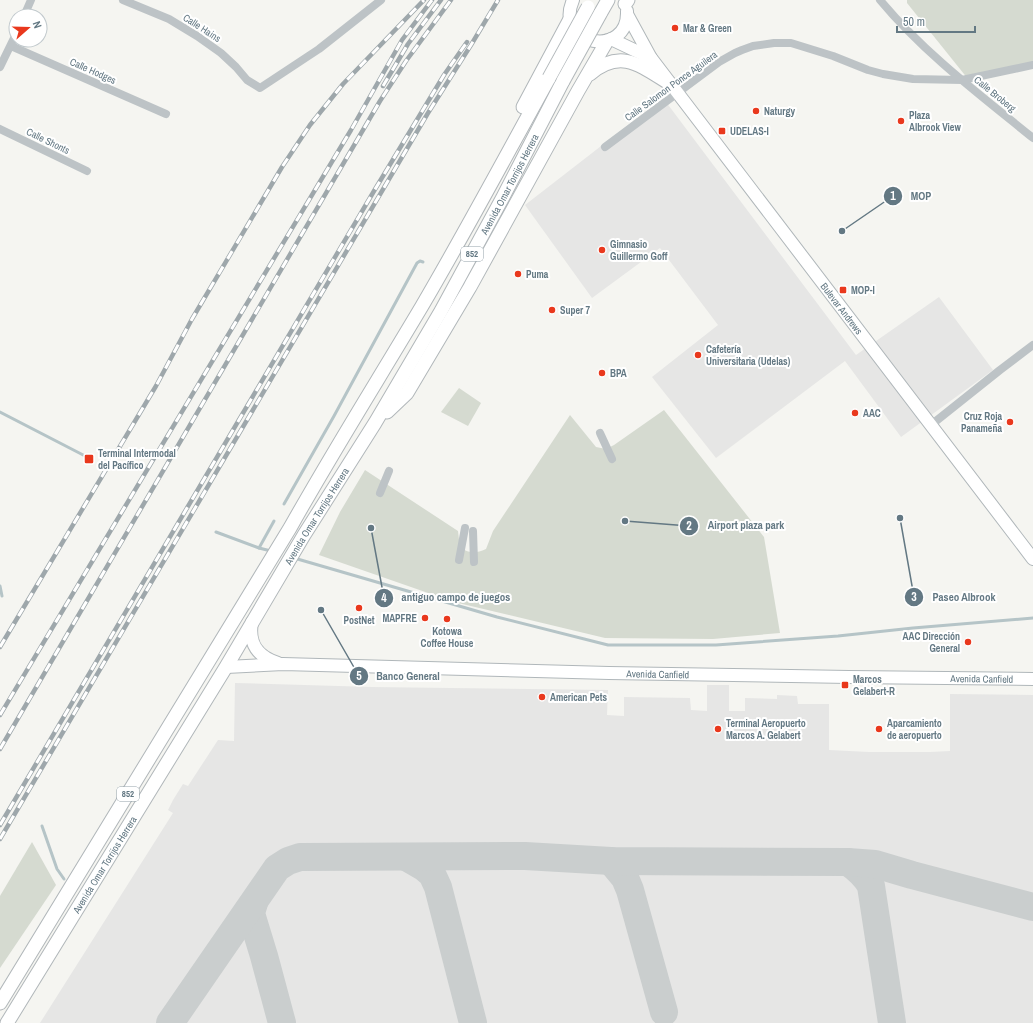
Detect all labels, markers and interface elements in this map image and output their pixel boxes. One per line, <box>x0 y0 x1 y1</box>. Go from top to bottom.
north arrow <box>8 8 48 48</box>
scale bar <box>897 8 975 34</box>
street label: Calle Hains <box>181 11 223 45</box>
text: 50 m <box>903 14 925 30</box>
text: N <box>30 19 45 30</box>
place label: Mar & Green <box>683 22 732 35</box>
marker: Mar & Green <box>670 23 680 33</box>
street label: Calle Salomon Ponce Aguilera <box>622 48 720 124</box>
street label: Calle Hodges <box>68 55 118 87</box>
street label: Calle Broberg <box>971 73 1019 115</box>
place label: Naturgy <box>764 105 795 118</box>
marker: Naturgy <box>751 106 761 116</box>
place label: Plaza Albrook View <box>909 109 961 134</box>
marker: Plaza Albrook View <box>896 116 906 126</box>
street label: Calle Shonts <box>24 125 72 157</box>
place label: UDELAS-I <box>730 125 769 138</box>
marker: UDELAS-I <box>717 126 727 136</box>
street label: Avenida Omar Torrijos Herrera <box>477 131 541 238</box>
callout: MOP <box>883 185 939 208</box>
text: 1 <box>890 188 896 204</box>
text: MOP <box>911 189 931 203</box>
place label: Gimnasio Guillermo Goff <box>610 238 668 263</box>
marker: Gimnasio Guillermo Goff <box>597 245 607 255</box>
road number: 852 <box>461 247 483 261</box>
place label: Puma <box>526 268 549 281</box>
marker: Puma <box>513 269 523 279</box>
street label: Bulevar Andrews <box>818 280 866 337</box>
place label: MOP-I <box>851 284 875 297</box>
marker: MOP-I <box>838 285 848 295</box>
place label: Super 7 <box>560 304 591 317</box>
marker: Super 7 <box>547 305 557 315</box>
place label: Cafetería Universitaria (Udelas) <box>706 343 791 368</box>
marker: Cafetería Universitaria (Udelas) <box>693 350 703 360</box>
place label: BPA <box>610 367 627 380</box>
marker: BPA <box>597 368 607 378</box>
place label: AAC <box>863 407 881 420</box>
marker: AAC <box>850 408 860 418</box>
place label: Cruz Roja Panameña <box>961 410 1002 435</box>
marker: Cruz Roja Panameña <box>1005 417 1015 427</box>
place label: Terminal Intermodal del Pacífico <box>98 447 176 472</box>
marker: Terminal Intermodal del Pacífico <box>83 453 95 465</box>
street label: Avenida Omar Torrijos Herrera <box>281 465 352 568</box>
callout: Airport plaza park <box>679 514 792 537</box>
text: 2 <box>686 518 692 534</box>
text: Airport plaza park <box>708 518 785 532</box>
callout: Paseo Albrook <box>904 585 1003 608</box>
callout: antiguo campo de juegos <box>374 586 519 609</box>
text: 3 <box>911 589 917 605</box>
text: 4 <box>381 590 387 606</box>
text: antiguo campo de juegos <box>402 590 510 604</box>
text: Paseo Albrook <box>933 590 996 604</box>
marker: PostNet <box>354 603 364 613</box>
place label: MAPFRE <box>382 612 418 625</box>
marker: MAPFRE <box>420 613 430 623</box>
place label: PostNet <box>344 614 375 627</box>
marker: Kotowa Coffee House <box>442 614 452 624</box>
place label: Kotowa Coffee House <box>421 625 474 650</box>
place label: AAC Dirección General <box>903 630 960 655</box>
marker: AAC Dirección General <box>963 637 973 647</box>
callout: Banco General <box>349 665 448 688</box>
street label: Avenida Canfield <box>625 667 689 681</box>
text: 5 <box>356 668 362 684</box>
text: Banco General <box>376 669 440 683</box>
street label: Avenida Canfield <box>949 672 1013 685</box>
place label: Marcos Gelabert-R <box>853 673 895 698</box>
marker: Marcos Gelabert-R <box>840 680 850 690</box>
place label: American Pets <box>550 691 607 704</box>
marker: American Pets <box>537 692 547 702</box>
place label: Terminal Aeropuerto Marcos A. Gelabert <box>726 717 806 742</box>
place label: Aparcamiento de aeropuerto <box>887 717 942 742</box>
marker: Terminal Aeropuerto Marcos A. Gelabert <box>713 724 723 734</box>
marker: Aparcamiento de aeropuerto <box>874 724 884 734</box>
road number: 852 <box>117 787 139 801</box>
street label: Avenida Omar Torrijos Herrera <box>69 813 140 917</box>

